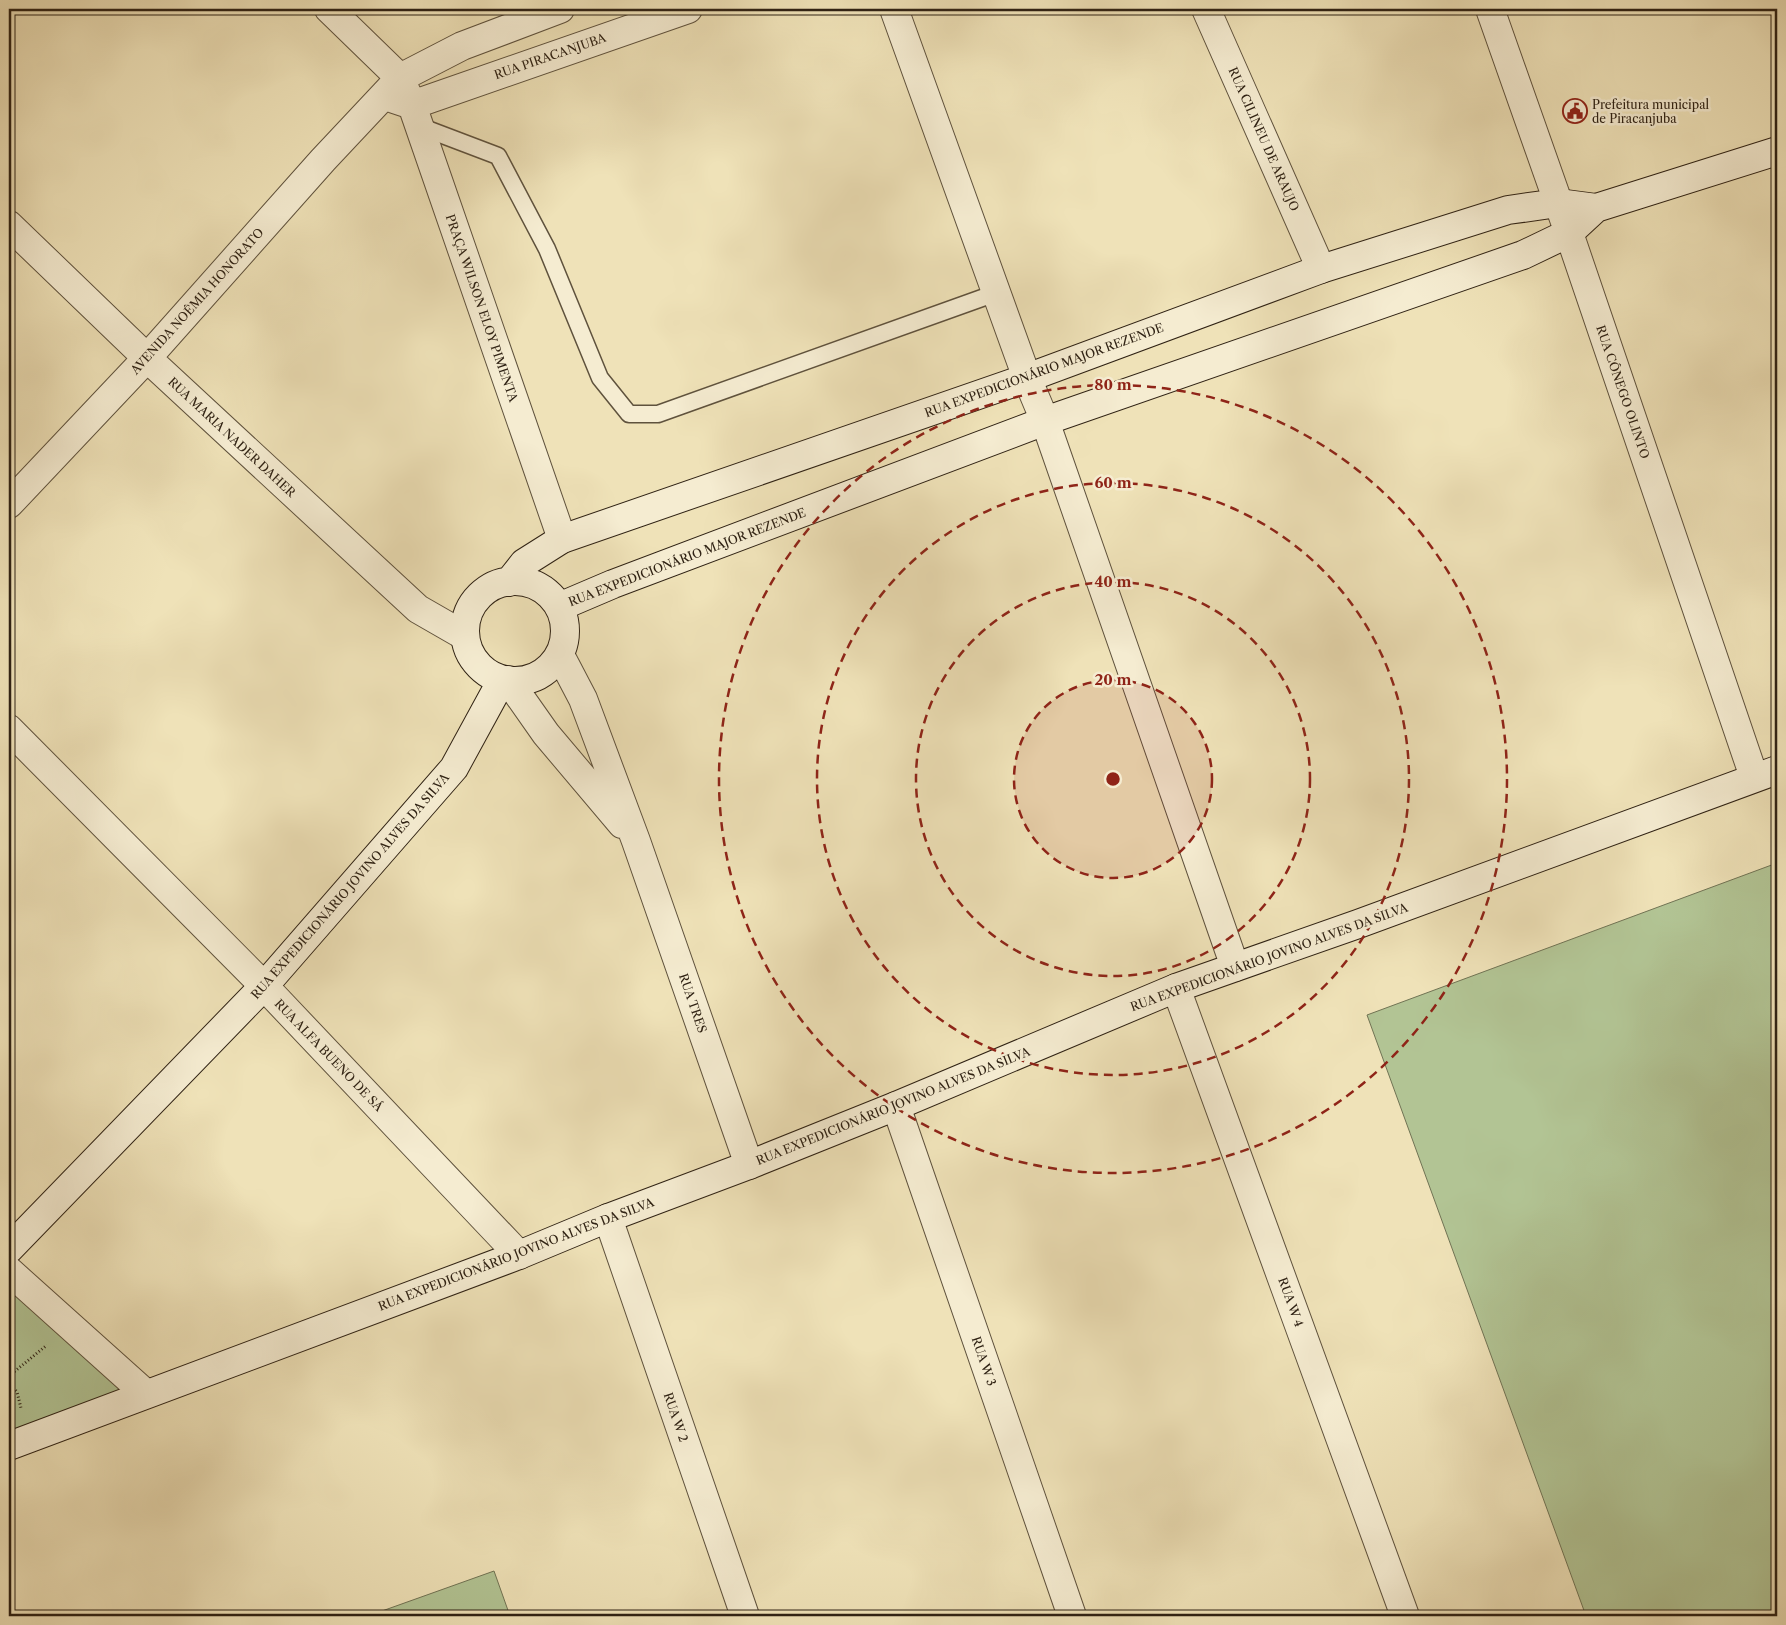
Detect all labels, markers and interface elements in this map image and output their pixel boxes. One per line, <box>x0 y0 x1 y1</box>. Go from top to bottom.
street label: RUA PIRACANJUBA <box>492 29 609 82</box>
street label: RUA CILINEU DE ARAUJO <box>1225 65 1303 213</box>
place label: Prefeitura municipal de Piracanjuba <box>1592 97 1709 126</box>
public building icon: Prefeitura municipal de Piracanjuba <box>1562 98 1588 124</box>
street label: PRAÇA WILSON ELOY PIMENTA <box>443 212 522 405</box>
street label: AVENIDA NOÊMIA HONORATO <box>126 224 267 378</box>
street label: RUA EXPEDICIONÁRIO MAJOR REZENDE <box>922 319 1166 420</box>
street label: RUA CÔNEGO OLINTO <box>1593 323 1654 461</box>
street label: RUA MARIA NADER DAHER <box>165 374 300 501</box>
text: 80 m <box>1094 375 1132 394</box>
text: 60 m <box>1094 473 1132 492</box>
street label: RUA EXPEDICIONÁRIO MAJOR REZENDE <box>566 504 808 609</box>
text: 40 m <box>1094 572 1132 591</box>
text: 20 m <box>1094 670 1132 689</box>
street label: RUA EXPEDICIONÁRIO JOVINO ALVES DA SILVA <box>247 769 453 1002</box>
centre of rings <box>1104 770 1122 788</box>
street label: RUA EXPEDICIONÁRIO JOVINO ALVES DA SILVA <box>1128 898 1411 1014</box>
street label: RUA TRES <box>676 971 710 1035</box>
street label: RUA ALFA BUENO DE SÁ <box>272 995 388 1115</box>
street label: RUA EXPEDICIONÁRIO JOVINO ALVES DA SILVA <box>753 1043 1033 1168</box>
street label: RUA EXPEDICIONÁRIO JOVINO ALVES DA SILVA <box>376 1193 657 1314</box>
street label: RUA W 4 <box>1275 1275 1307 1329</box>
street label: RUA W 3 <box>969 1334 999 1388</box>
street label: RUA W 2 <box>661 1390 691 1444</box>

